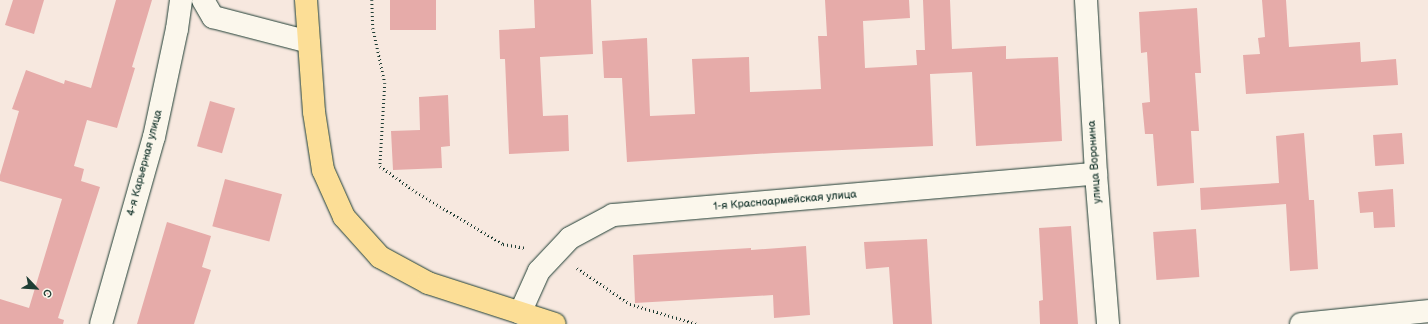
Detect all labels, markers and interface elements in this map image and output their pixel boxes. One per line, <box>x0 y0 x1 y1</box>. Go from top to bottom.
street label: 4-я Карьерная улица <box>124 108 166 218</box>
street label: улица Воронина <box>1086 120 1104 204</box>
street label: 1-я Красноармейская улица <box>713 188 857 214</box>
north arrow <box>16 268 56 308</box>
text: С <box>40 287 55 299</box>

